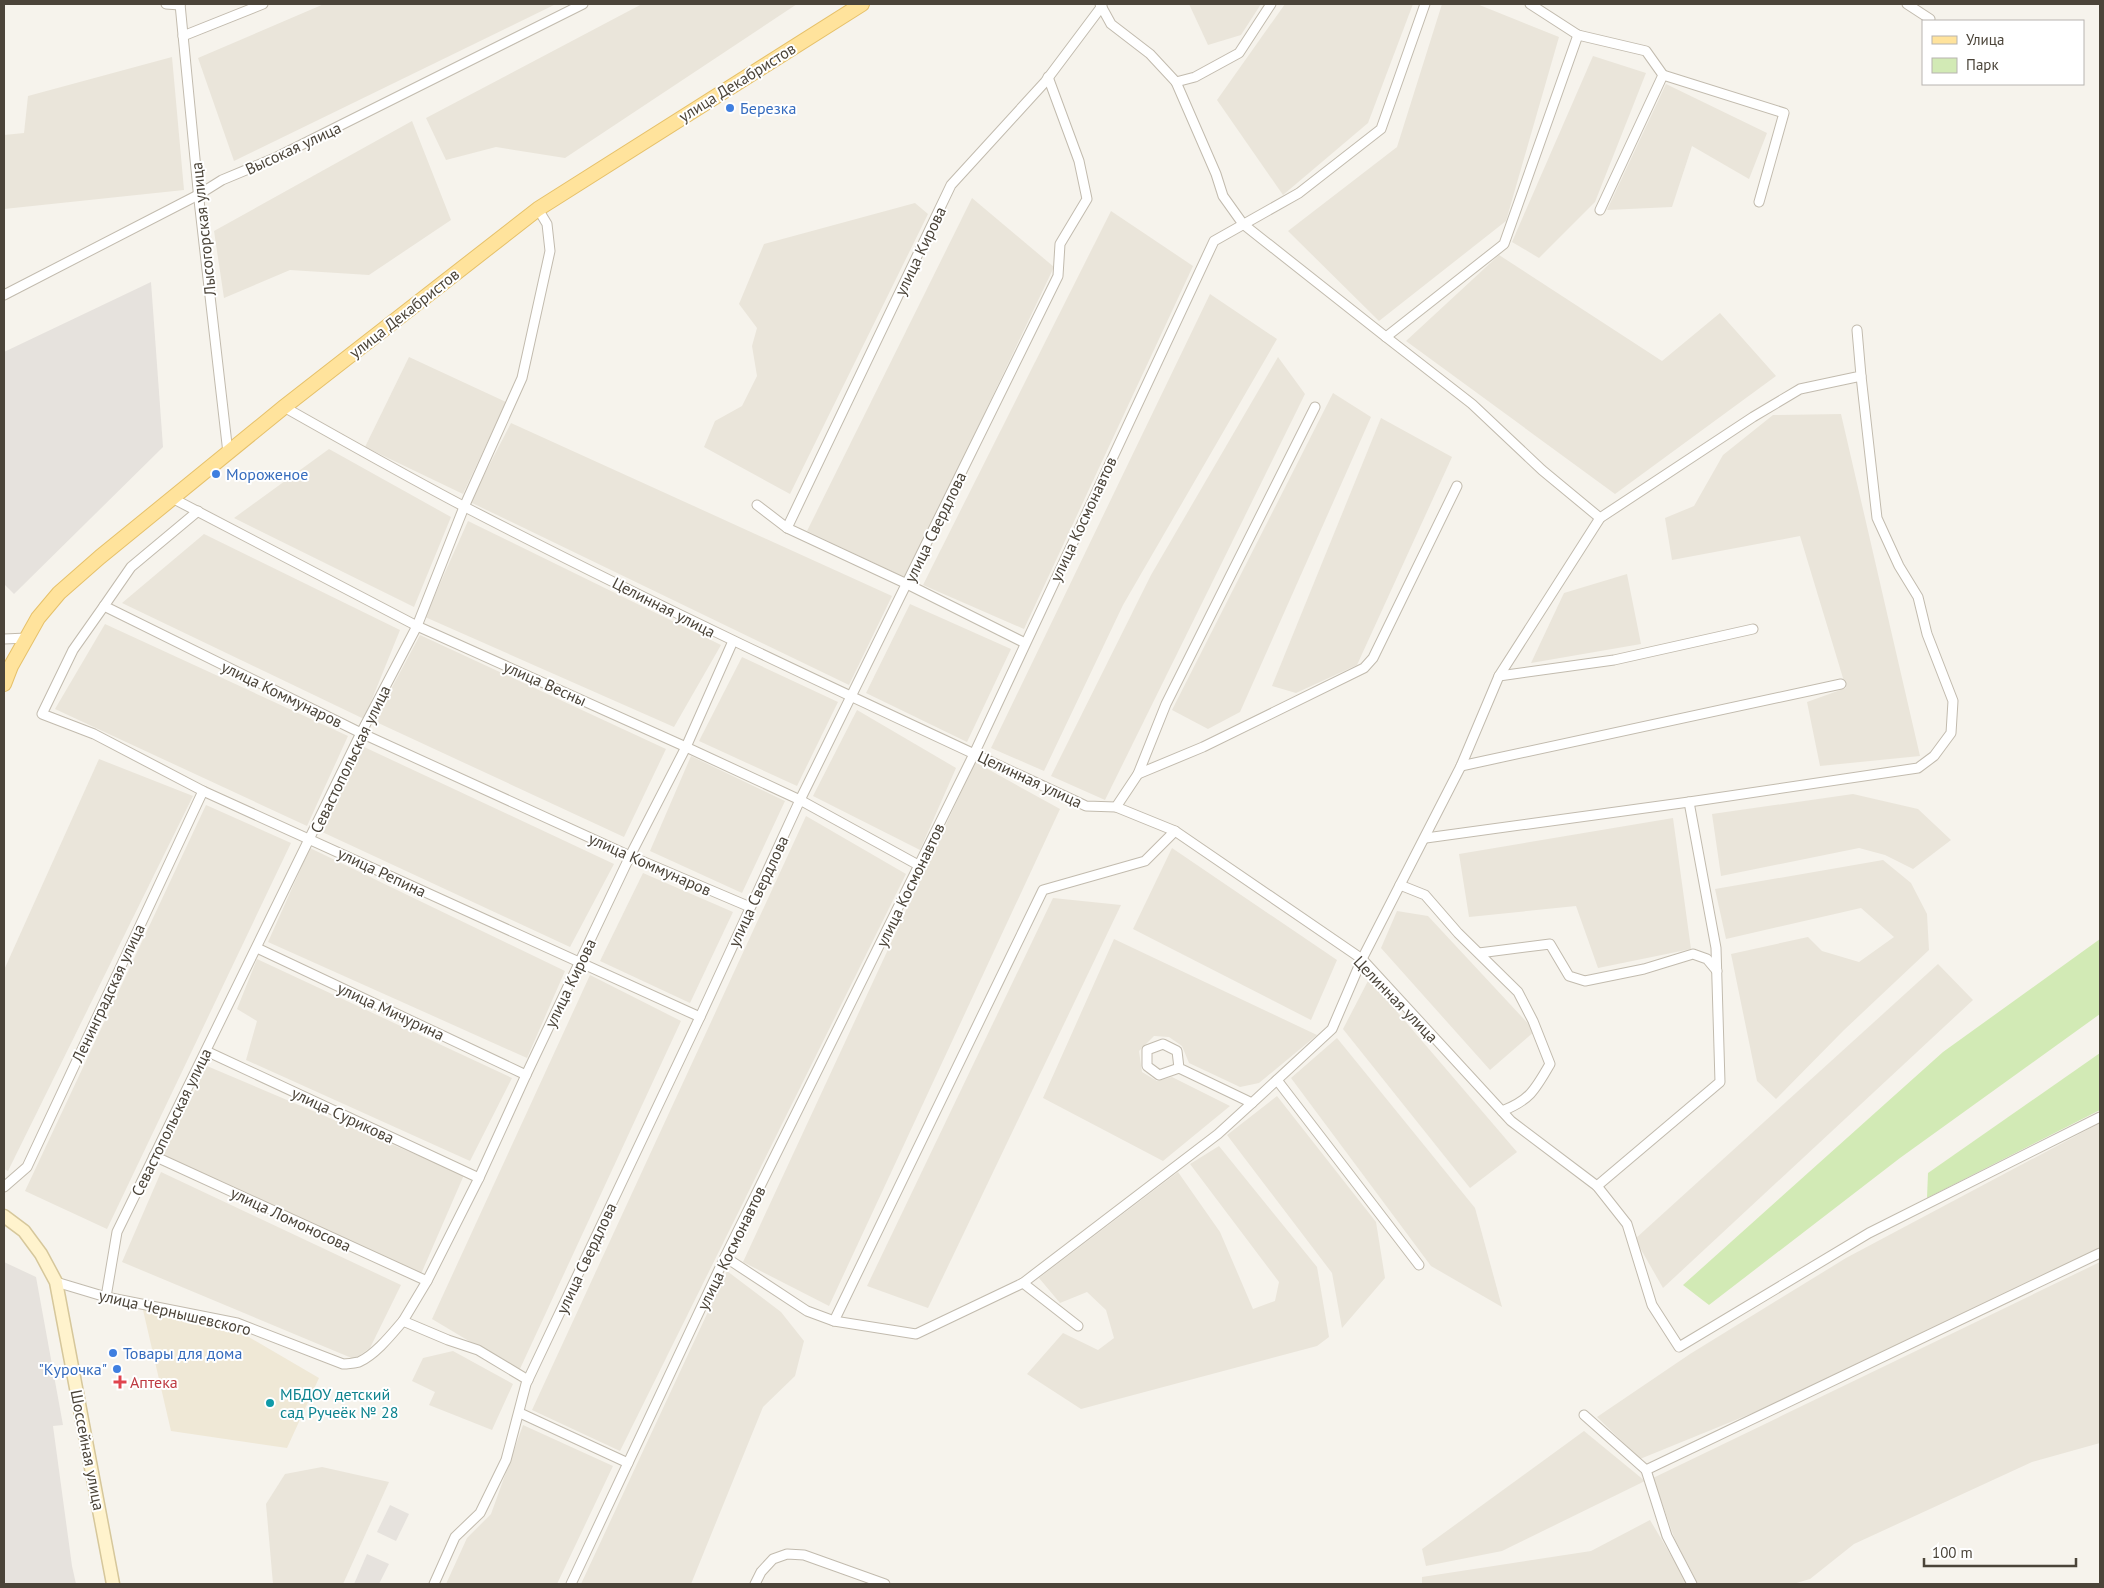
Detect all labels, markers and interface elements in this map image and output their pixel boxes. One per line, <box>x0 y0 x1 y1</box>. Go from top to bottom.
legend <box>1922 20 2084 85</box>
text: Улица <box>1966 30 2004 49</box>
street label: улица Декабристов <box>675 38 799 126</box>
text: Парк <box>1966 55 1999 74</box>
place label: Березка <box>740 98 796 118</box>
marker: Березка <box>724 102 736 114</box>
street label: Высокая улица <box>242 117 344 179</box>
street label: Лысогорская улица <box>186 161 220 298</box>
street label: улица Кирова <box>890 203 950 299</box>
street label: улица Декабристов <box>345 264 463 362</box>
street label: улица Космонавтов <box>1045 453 1121 585</box>
place label: Мороженое <box>226 464 308 484</box>
marker: Мороженое <box>210 468 222 480</box>
street label: улица Свердлова <box>900 468 970 586</box>
street label: Целинная улица <box>609 572 719 642</box>
street label: улица Коммунаров <box>218 656 346 732</box>
street label: улица Весны <box>500 656 590 710</box>
street label: Севастопольская улица <box>306 682 394 836</box>
street label: Целинная улица <box>975 746 1085 812</box>
street label: улица Космонавтов <box>871 820 949 950</box>
street label: улица Коммунаров <box>586 828 714 900</box>
street label: улица Свердлова <box>723 832 793 950</box>
street label: улица Репина <box>335 843 429 901</box>
street label: Ленинградская улица <box>67 920 149 1066</box>
street label: улица Кирова <box>540 935 600 1031</box>
street label: Целинная улица <box>1350 951 1442 1047</box>
street label: улица Мичурина <box>334 977 448 1045</box>
street label: Севастопольская улица <box>127 1045 215 1199</box>
street label: улица Сурикова <box>289 1083 397 1147</box>
street label: улица Ломоносова <box>227 1182 355 1256</box>
street label: улица Космонавтов <box>692 1183 770 1313</box>
street label: улица Свердлова <box>551 1199 621 1317</box>
street label: улица Чернышевского <box>97 1285 253 1339</box>
place label: Товары для дома <box>123 1343 242 1363</box>
marker: Товары для дома <box>107 1347 119 1359</box>
place label: "Курочка" <box>38 1359 107 1379</box>
marker: "Курочка" <box>111 1363 123 1375</box>
place label: Аптека <box>130 1372 178 1392</box>
marker: Аптека <box>114 1376 126 1388</box>
place label: МБДОУ детский сад Ручеёк № 28 <box>280 1384 398 1422</box>
street label: Шоссейная улица <box>67 1388 109 1512</box>
marker: МБДОУ детский сад Ручеёк № 28 <box>264 1397 276 1409</box>
scale bar <box>1924 1536 2076 1568</box>
text: 100 m <box>1932 1543 1973 1562</box>

